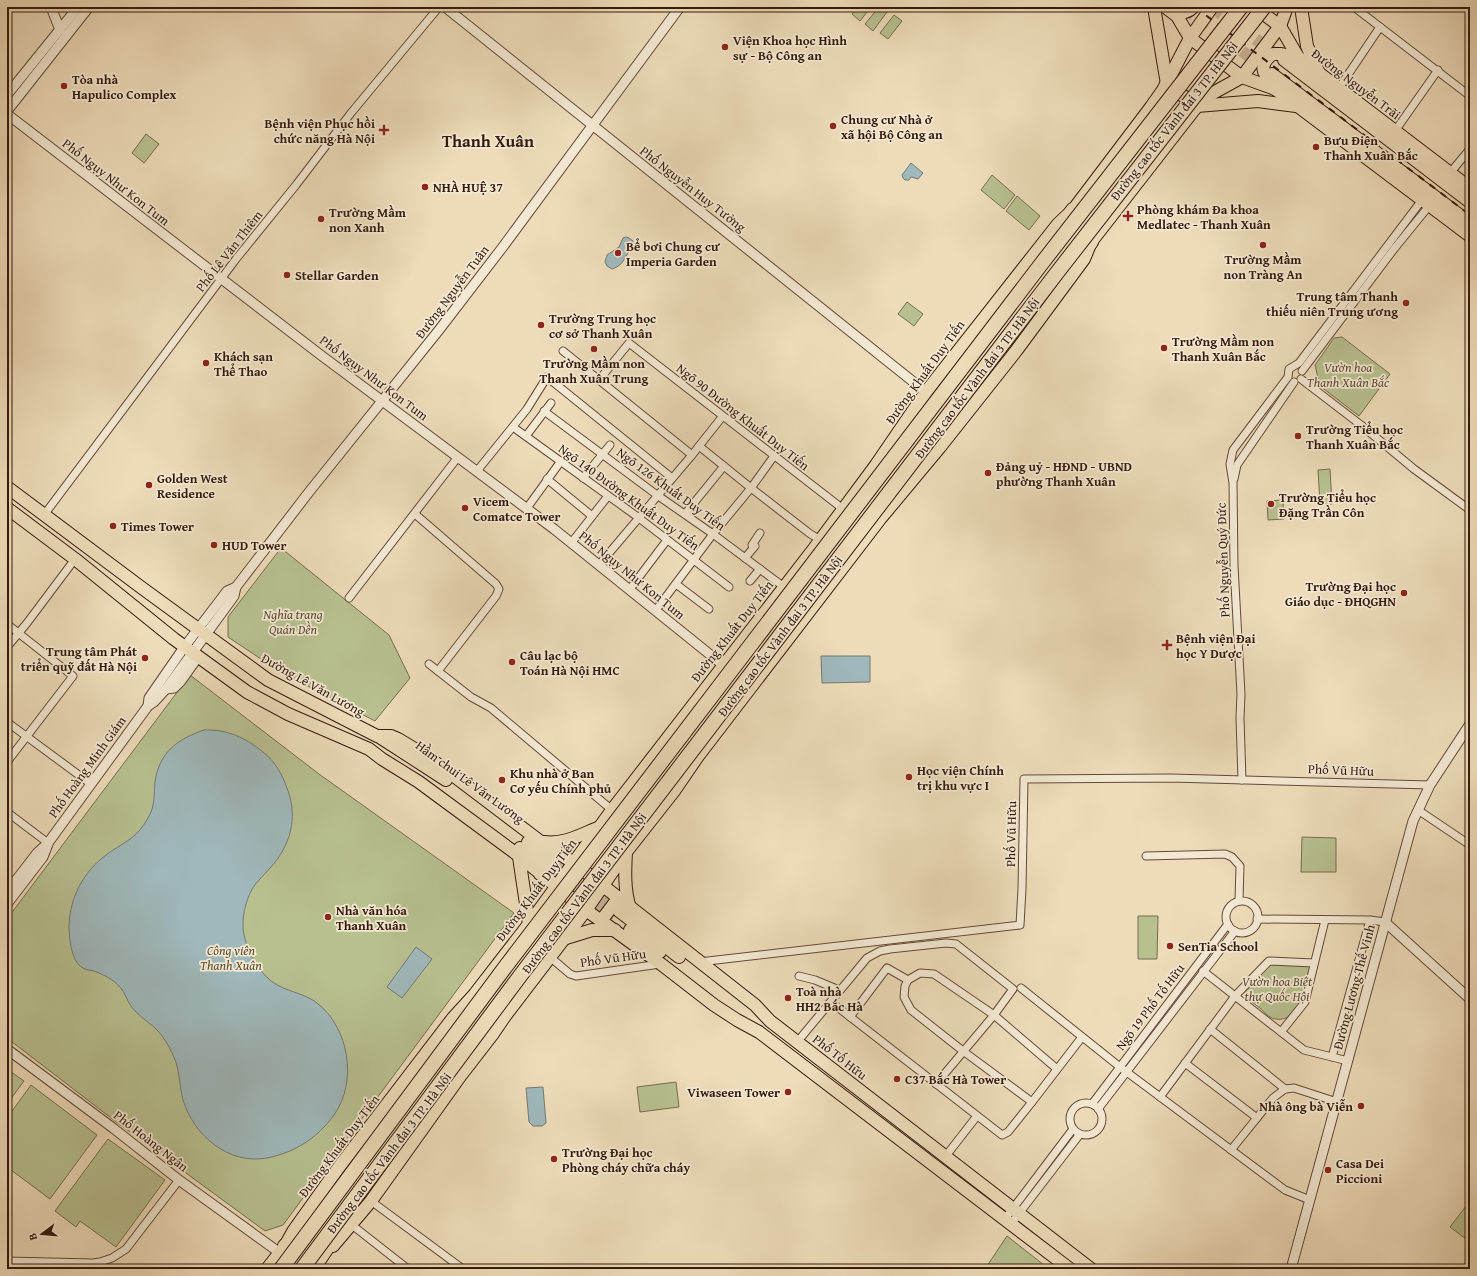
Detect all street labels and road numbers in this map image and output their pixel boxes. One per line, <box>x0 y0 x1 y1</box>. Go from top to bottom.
street label: Đường cao tốc Vành đai 3 TP. Hà Nội <box>1106 37 1242 205</box>
street label: Đường Nguyễn Trãi <box>1307 44 1405 124</box>
street label: Phố Ngụy Như Kon Tum <box>58 134 174 230</box>
street label: Phố Nguyễn Huy Tưởng <box>636 141 750 237</box>
street label: Phố Lê Văn Thiêm <box>191 206 267 296</box>
street label: Đường Nguyễn Tuân <box>411 241 494 343</box>
street label: Đường cao tốc Vành đai 3 TP. Hà Nội <box>910 293 1044 463</box>
street label: Đường Khuất Duy Tiến <box>881 316 970 428</box>
street label: Phố Ngụy Như Kon Tum <box>316 331 433 425</box>
street label: Ngõ 90 Đường Khuất Duy Tiến <box>673 359 814 475</box>
street label: Ngõ 140 Đường Khuất Duy Tiến <box>555 439 704 555</box>
street label: Ngõ 126 Khuất Duy Tiến <box>613 443 730 535</box>
street label: Phố Nguyễn Quý Đức <box>1211 502 1234 618</box>
street label: Phố Ngụy Như Kon Tum <box>575 526 689 624</box>
street label: Đường cao tốc Vành đai 3 TP. Hà Nội <box>713 551 847 721</box>
street label: Đường Khuất Duy Tiến <box>686 576 778 686</box>
street label: Đường Lê Văn Lương <box>258 649 369 722</box>
street label: Phố Hoàng Minh Giám <box>44 712 131 822</box>
street label: Hầm chui Lê Văn Lương <box>412 736 529 828</box>
street label: Phố Vũ Hữu <box>1308 759 1374 781</box>
street label: Phố Vũ Hữu <box>1001 801 1021 867</box>
street label: Đường cao tốc Vành đai 3 TP. Hà Nội <box>517 808 651 978</box>
street label: Đường Khuất Duy Tiến <box>491 834 581 945</box>
street label: Đường Lương Thế Vinh <box>1328 922 1380 1052</box>
street label: Phố Vũ Hữu <box>579 944 647 972</box>
street label: Ngõ 19 Phố Tố Hữu <box>1111 960 1189 1054</box>
street label: Phố Tố Hữu <box>809 1030 871 1084</box>
street label: Đường cao tốc Vành đai 3 TP. Hà Nội <box>322 1068 456 1238</box>
street label: Đường Khuất Duy Tiến <box>294 1090 384 1201</box>
street label: Phố Hoàng Ngân <box>110 1106 193 1177</box>

